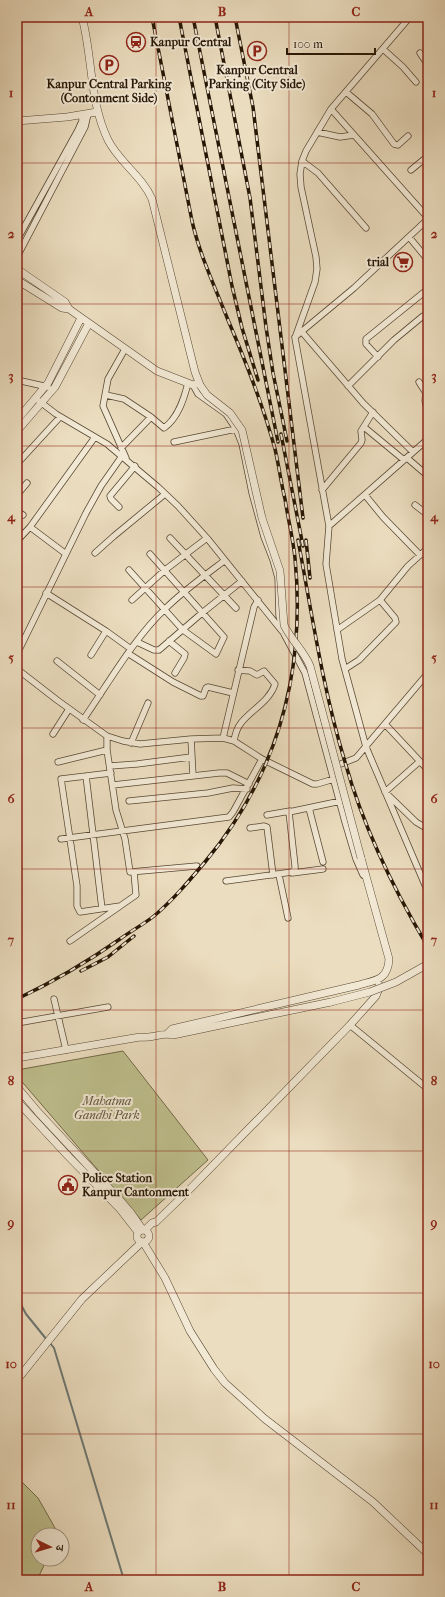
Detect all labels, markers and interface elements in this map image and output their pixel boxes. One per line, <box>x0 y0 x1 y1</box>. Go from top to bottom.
text: A <box>84 4 94 19</box>
text: B <box>218 4 227 19</box>
text: C <box>352 4 361 19</box>
scale bar <box>287 30 375 56</box>
station icon: Kanpur Central <box>125 31 147 53</box>
place label: Kanpur Central <box>150 35 232 50</box>
text: 100 m <box>293 37 323 51</box>
parking icon: Kanpur Central Parking (City Side) <box>246 40 268 62</box>
parking icon: Kanpur Central Parking (Contonment Side) <box>98 54 120 76</box>
place label: Kanpur Central Parking (City Side) <box>209 63 305 92</box>
place label: Kanpur Central Parking (Contonment Side) <box>47 77 172 105</box>
text: 1 <box>9 85 14 100</box>
text: 1 <box>432 85 437 100</box>
text: 2 <box>8 226 15 241</box>
text: 2 <box>431 226 438 241</box>
supermarket icon: trial <box>392 251 414 273</box>
place label: trial <box>366 255 390 269</box>
text: 3 <box>8 368 14 384</box>
text: 3 <box>431 368 437 384</box>
text: 4 <box>6 509 16 525</box>
text: 4 <box>429 509 439 525</box>
text: 5 <box>8 650 14 665</box>
text: 5 <box>431 650 437 665</box>
text: 6 <box>7 791 15 806</box>
text: 6 <box>430 791 438 806</box>
text: 7 <box>7 932 15 947</box>
text: 7 <box>430 932 438 947</box>
text: 8 <box>8 1073 15 1088</box>
text: 8 <box>431 1073 438 1088</box>
park label: Mahatma Gandhi Park <box>74 1094 140 1122</box>
place label: Police Station Kanpur Cantonment <box>82 1171 190 1200</box>
public building icon: Police Station Kanpur Cantonment <box>57 1174 79 1196</box>
text: 9 <box>7 1215 15 1231</box>
text: 9 <box>430 1215 438 1231</box>
text: 10 <box>5 1356 17 1371</box>
text: 10 <box>428 1356 440 1371</box>
text: 11 <box>6 1497 16 1512</box>
text: 11 <box>429 1497 439 1512</box>
north arrow <box>30 1527 70 1567</box>
text: उ <box>53 1543 66 1553</box>
text: A <box>84 1579 94 1594</box>
text: B <box>218 1579 227 1594</box>
text: C <box>352 1579 361 1594</box>

